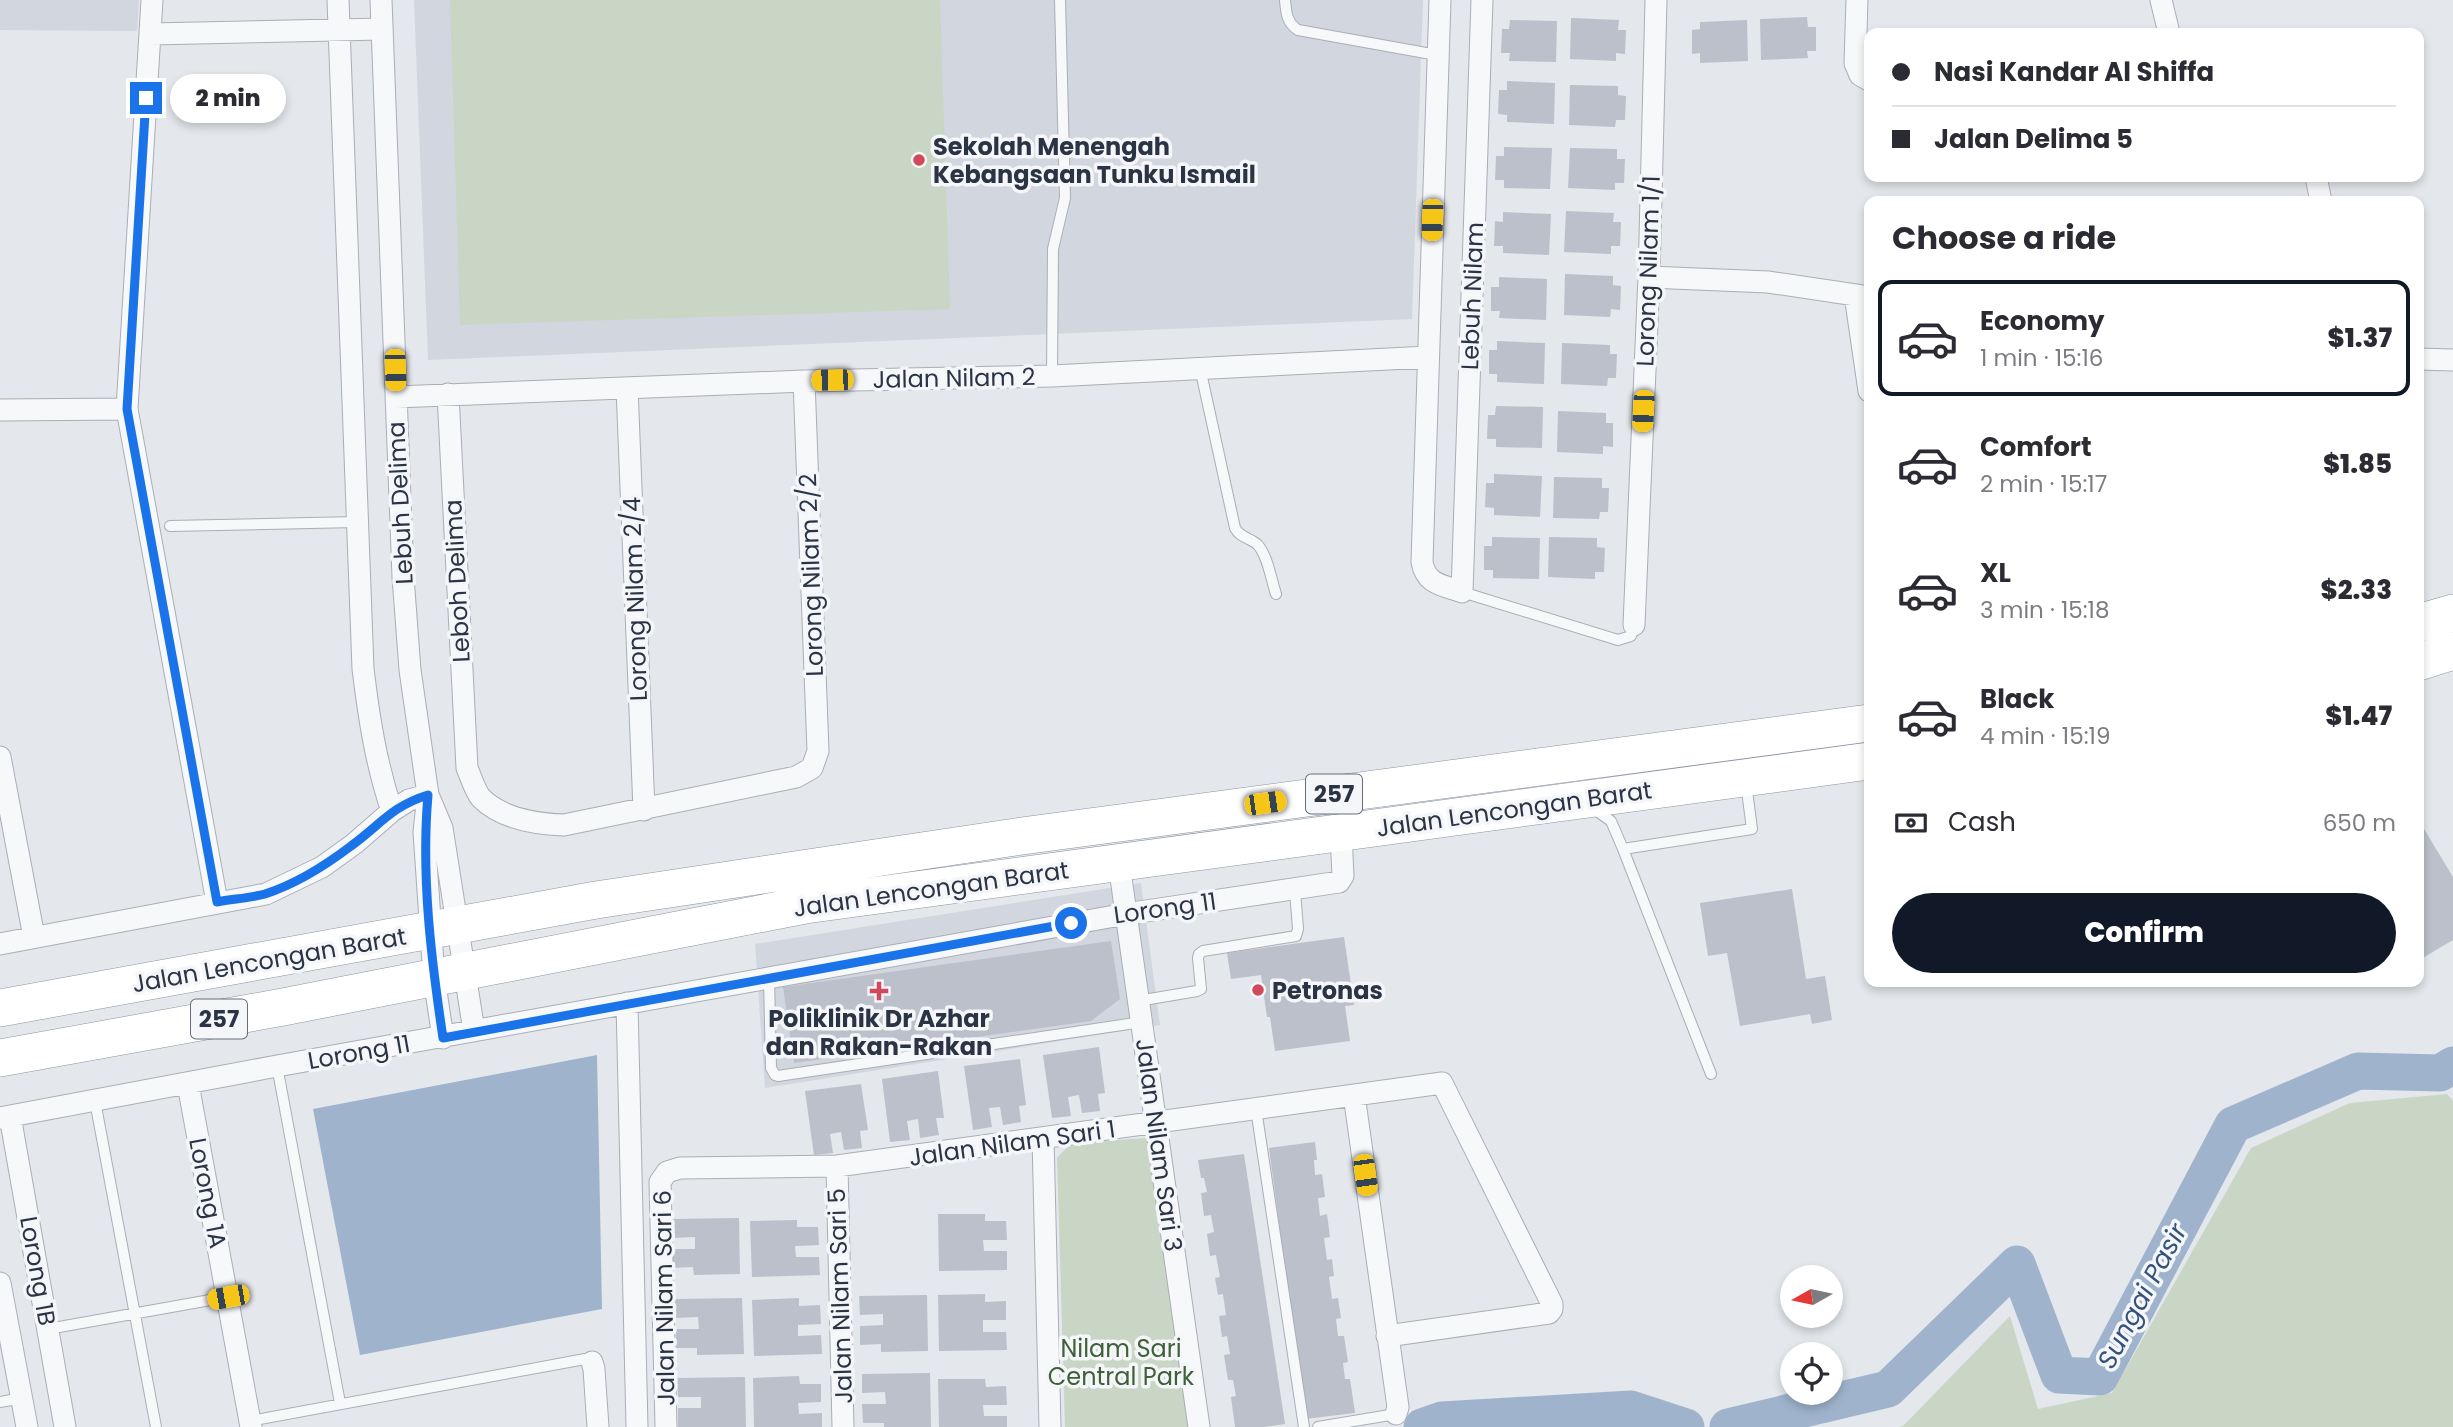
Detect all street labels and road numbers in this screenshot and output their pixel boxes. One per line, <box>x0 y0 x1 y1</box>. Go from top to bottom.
street label: Lorong Nilam 1/1 <box>1628 175 1668 367</box>
street label: Lebuh Nilam <box>1453 221 1491 371</box>
street label: Jalan Nilam 2 <box>872 360 1036 396</box>
street label: Lebuh Delima <box>379 421 421 585</box>
street label: Lorong Nilam 2/2 <box>791 473 831 677</box>
street label: Lorong Nilam 2/4 <box>615 496 655 702</box>
street label: Leboh Delima <box>436 499 478 663</box>
street label: Jalan Lencongan Barat <box>1374 773 1654 845</box>
road number: 257 <box>1306 774 1362 814</box>
street label: Jalan Lencongan Barat <box>791 853 1071 925</box>
street label: Lorong 11 <box>1112 884 1218 932</box>
street label: Jalan Lencongan Barat <box>129 920 409 1000</box>
road number: 257 <box>191 1000 247 1038</box>
street label: Lorong 11 <box>305 1027 413 1077</box>
street label: Jalan Nilam Sari 3 <box>1128 1036 1190 1254</box>
street label: Jalan Nilam Sari 1 <box>907 1112 1117 1174</box>
street label: Lorong 1A <box>181 1135 235 1251</box>
street label: Jalan Nilam Sari 5 <box>820 1188 860 1404</box>
street label: Jalan Nilam Sari 6 <box>646 1190 682 1406</box>
street label: Lorong 1B <box>12 1214 64 1328</box>

